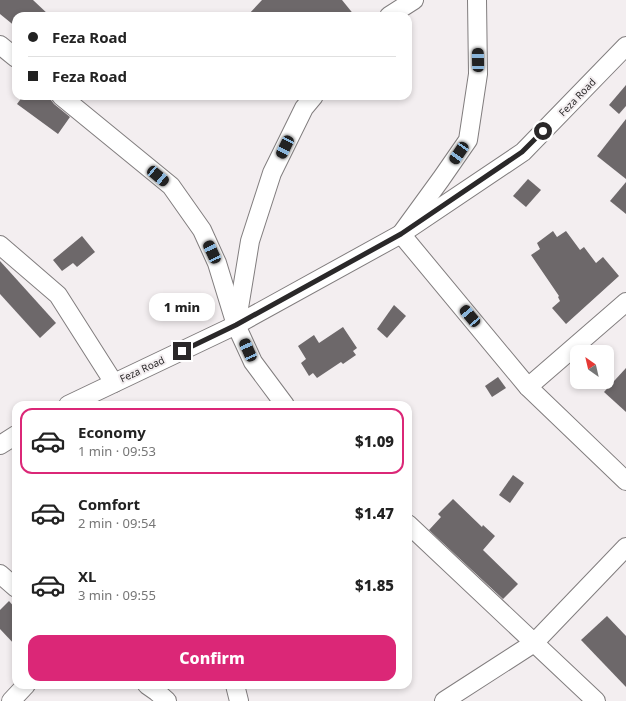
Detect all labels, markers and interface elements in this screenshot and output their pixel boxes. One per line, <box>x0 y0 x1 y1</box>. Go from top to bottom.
text: Feza Road <box>52 27 127 47</box>
car <box>472 48 484 72</box>
text: Feza Road <box>52 66 127 86</box>
street label: Feza Road <box>555 75 599 119</box>
route start <box>534 122 552 140</box>
car <box>274 134 296 160</box>
car <box>447 140 471 166</box>
car <box>145 164 171 188</box>
car <box>201 239 223 265</box>
callout: 1 min <box>149 293 215 321</box>
text: 1 min <box>164 298 200 316</box>
car <box>458 303 482 329</box>
car <box>238 337 258 363</box>
route end <box>173 342 191 360</box>
north arrow <box>570 345 614 389</box>
map controls <box>570 345 614 389</box>
street label: Feza Road <box>117 353 167 385</box>
text: Economy <box>78 422 146 442</box>
icon: car <box>30 423 66 459</box>
text: $1.09 <box>355 431 394 451</box>
text: 1 min · 09:53 <box>78 442 156 460</box>
text: Comfort <box>78 494 140 514</box>
icon: car <box>30 495 66 531</box>
text: $1.47 <box>355 503 394 523</box>
text: 2 min · 09:54 <box>78 514 156 532</box>
text: XL <box>78 566 96 586</box>
icon: car <box>30 567 66 603</box>
text: $1.85 <box>355 575 394 595</box>
text: 3 min · 09:55 <box>78 586 156 604</box>
button: Confirm <box>28 635 396 681</box>

